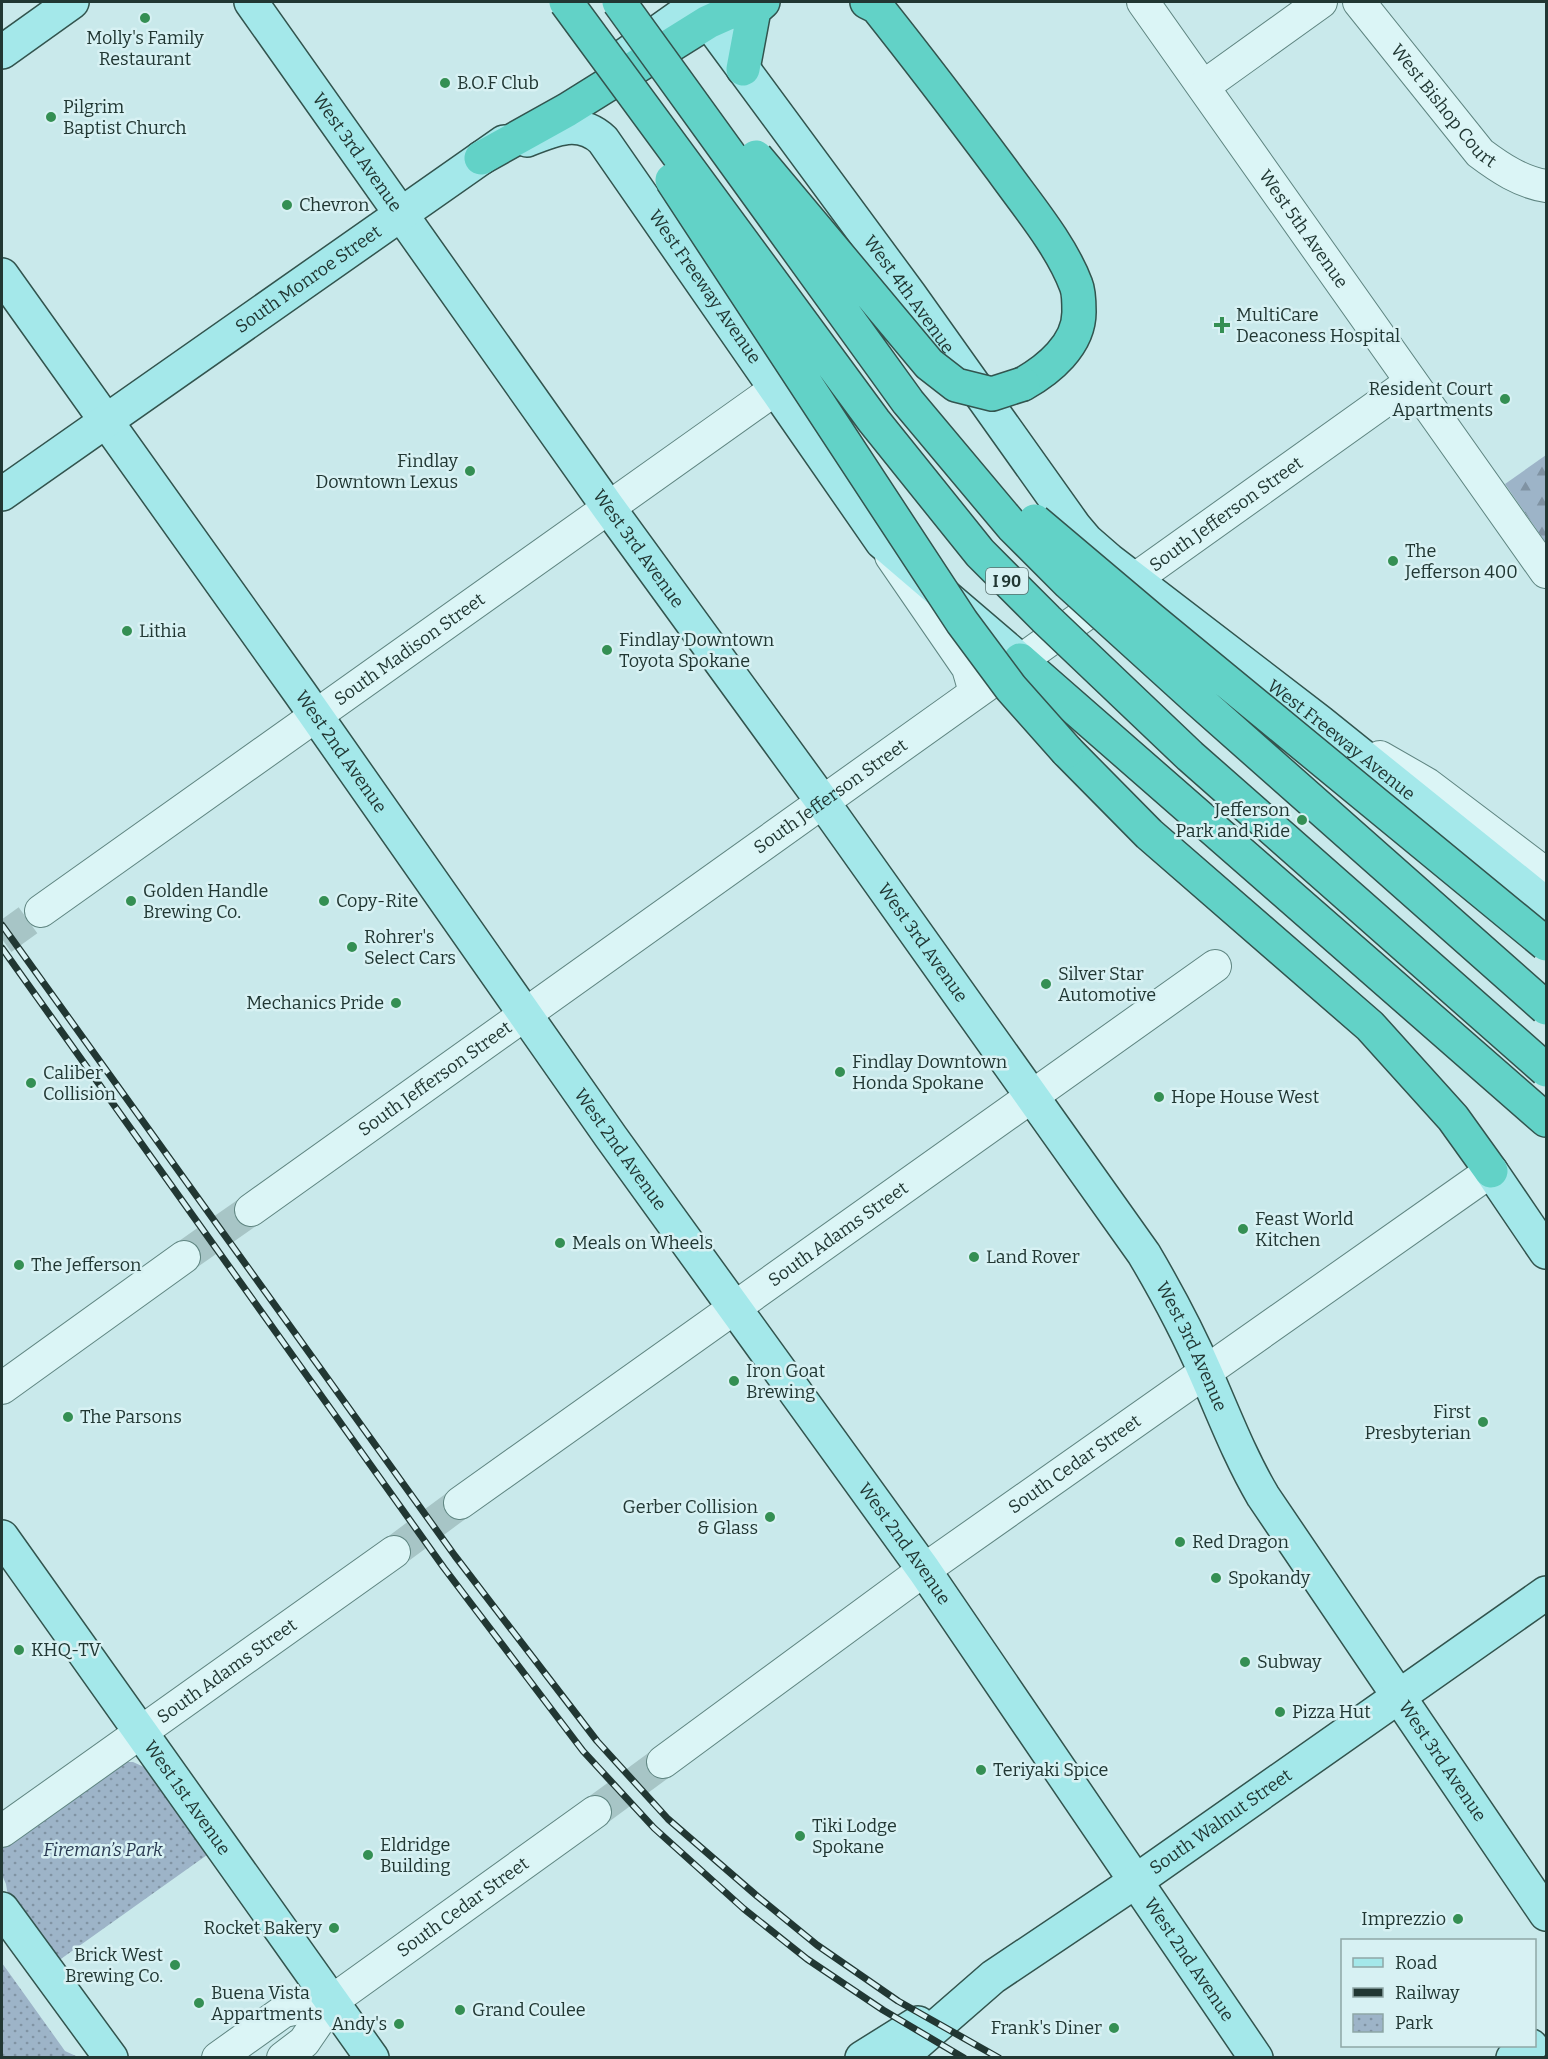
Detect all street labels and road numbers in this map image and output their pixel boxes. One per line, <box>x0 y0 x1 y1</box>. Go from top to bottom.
street label: West Bishop Court <box>1386 40 1501 173</box>
street label: West 3rd Avenue <box>308 88 407 216</box>
street label: West 5th Avenue <box>1254 166 1353 292</box>
street label: West Freeway Avenue <box>644 206 766 368</box>
street label: South Monroe Street <box>231 220 386 338</box>
street label: West 4th Avenue <box>859 231 959 358</box>
street label: South Jefferson Street <box>1145 452 1307 576</box>
street label: West 3rd Avenue <box>588 485 689 612</box>
road number: I 90 <box>986 568 1028 594</box>
street label: South Madison Street <box>330 588 489 710</box>
street label: West Freeway Avenue <box>1263 675 1420 805</box>
street label: West 2nd Avenue <box>291 686 392 817</box>
street label: South Jefferson Street <box>750 734 912 859</box>
street label: West 3rd Avenue <box>873 879 973 1007</box>
street label: South Jefferson Street <box>354 1016 516 1141</box>
street label: West 2nd Avenue <box>569 1084 671 1215</box>
street label: South Adams Street <box>764 1177 913 1291</box>
street label: West 3rd Avenue <box>1151 1278 1232 1414</box>
street label: South Cedar Street <box>1004 1410 1145 1518</box>
street label: West 2nd Avenue <box>854 1478 955 1609</box>
street label: South Adams Street <box>153 1614 301 1728</box>
street label: West 3rd Avenue <box>1394 1697 1491 1826</box>
street label: West 1st Avenue <box>139 1736 235 1859</box>
street label: South Walnut Street <box>1145 1764 1296 1879</box>
street label: South Cedar Street <box>393 1852 533 1962</box>
street label: West 2nd Avenue <box>1139 1894 1239 2026</box>

